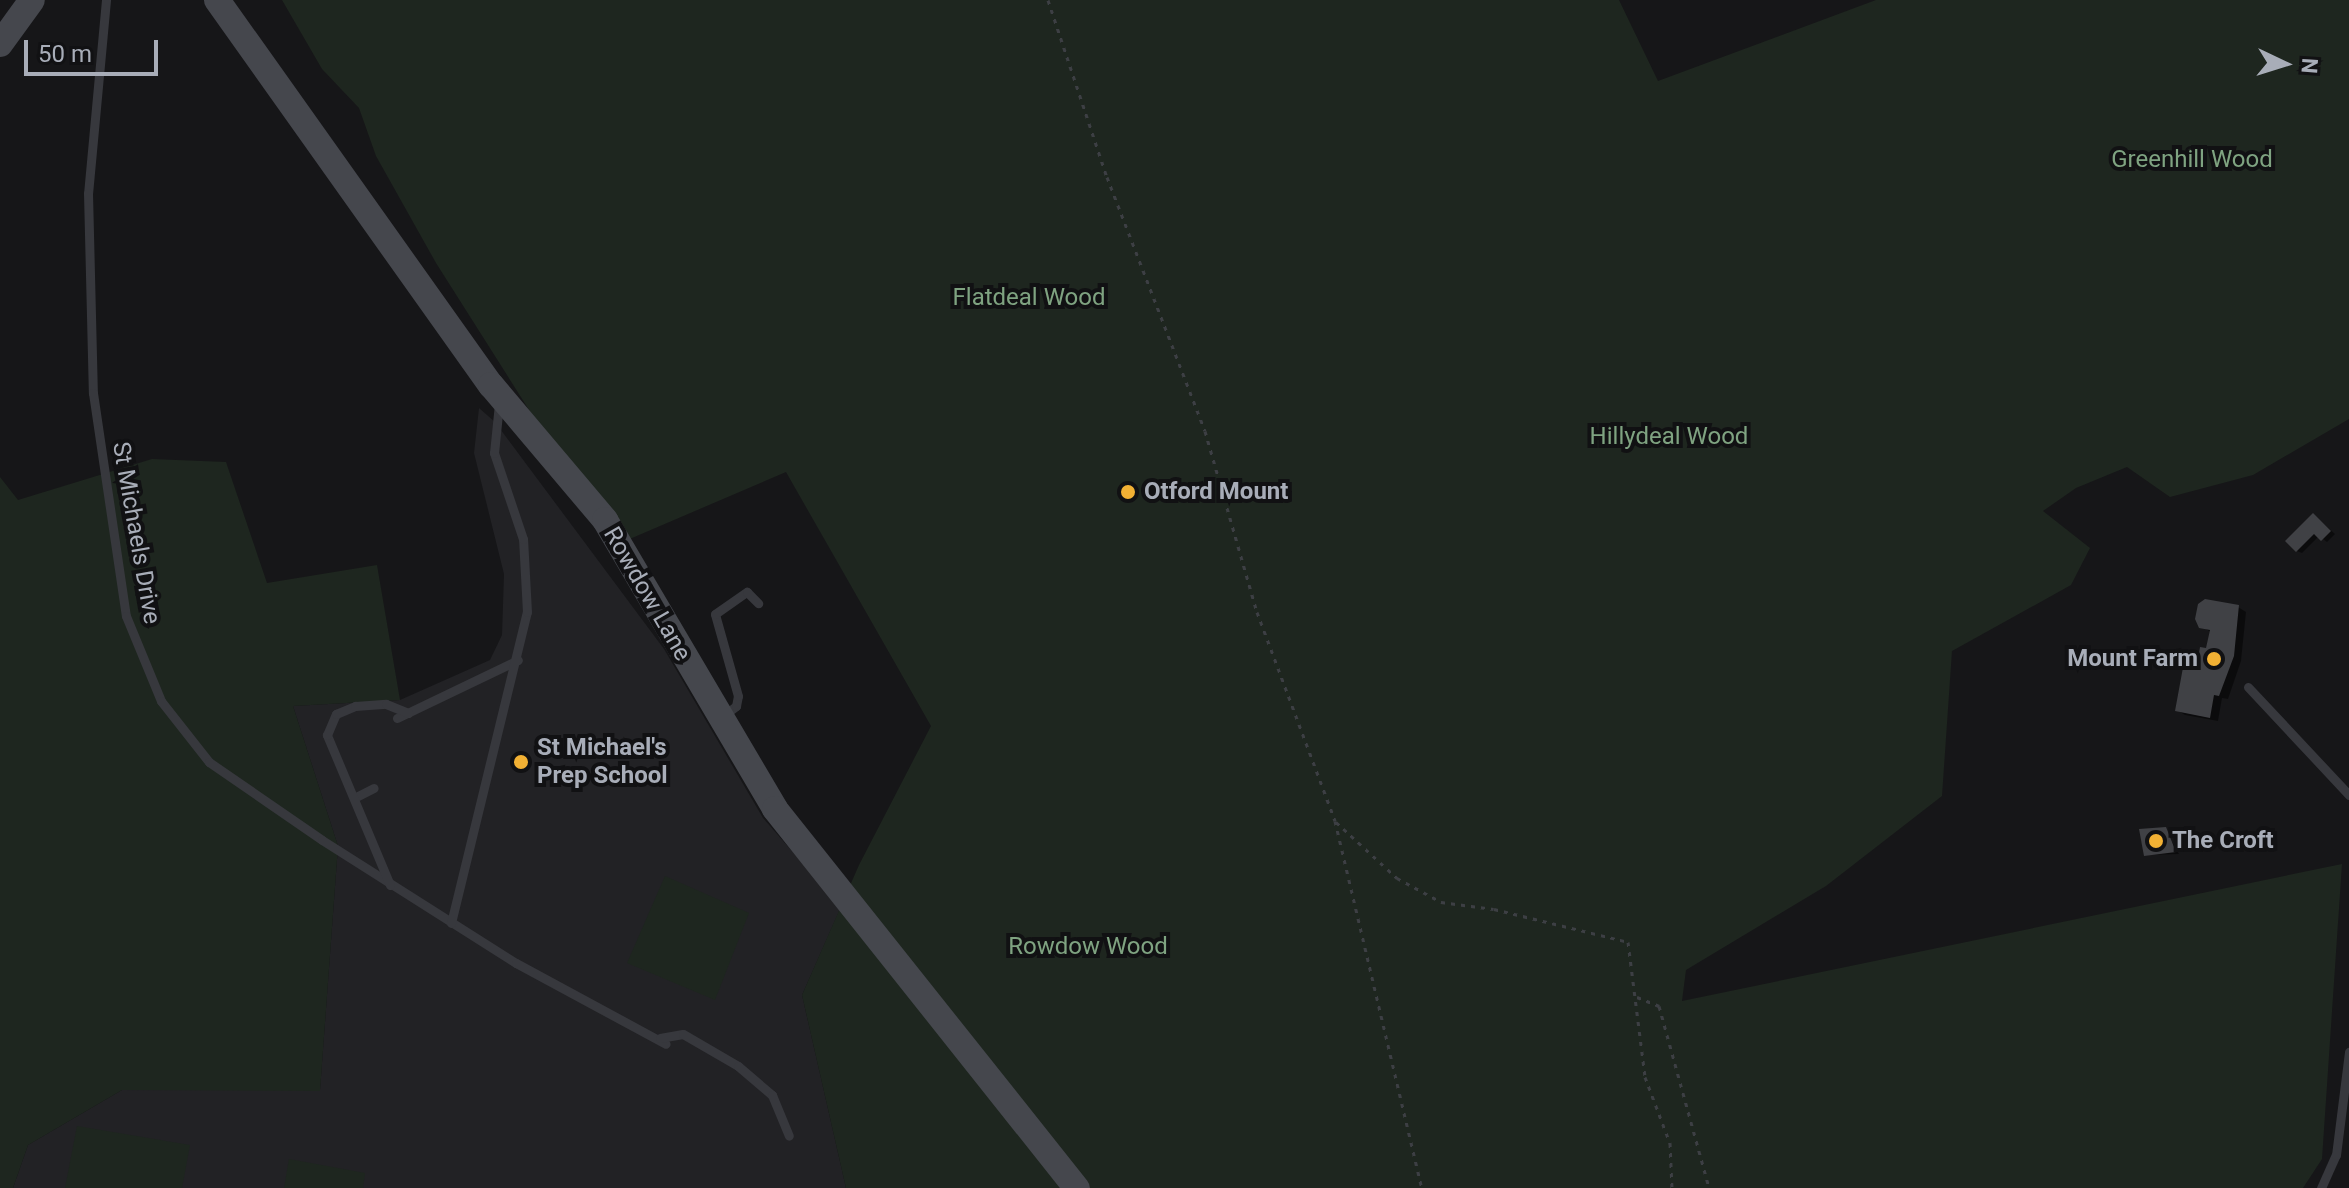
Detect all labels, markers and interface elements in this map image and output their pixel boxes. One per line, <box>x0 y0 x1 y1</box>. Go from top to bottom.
scale bar <box>28 24 162 74</box>
north arrow <box>2245 24 2325 104</box>
text: 50 m <box>38 40 92 68</box>
text: N <box>2296 57 2322 74</box>
park label: Greenhill Wood <box>2111 146 2273 174</box>
park label: Flatdeal Wood <box>953 284 1105 312</box>
park label: Hillydeal Wood <box>1590 423 1748 451</box>
street label: St Michaels Drive <box>106 440 166 626</box>
place label: Otford Mount <box>1144 478 1288 506</box>
marker: Otford Mount <box>1119 483 1137 501</box>
street label: Rowdow Lane <box>597 522 697 666</box>
place label: Mount Farm <box>2067 645 2198 673</box>
marker: Mount Farm <box>2205 650 2223 668</box>
place label: St Michael's Prep School <box>537 734 668 790</box>
marker: St Michael's Prep School <box>512 753 530 771</box>
place label: The Croft <box>2172 827 2274 855</box>
marker: The Croft <box>2147 832 2165 850</box>
park label: Rowdow Wood <box>1008 933 1168 961</box>

